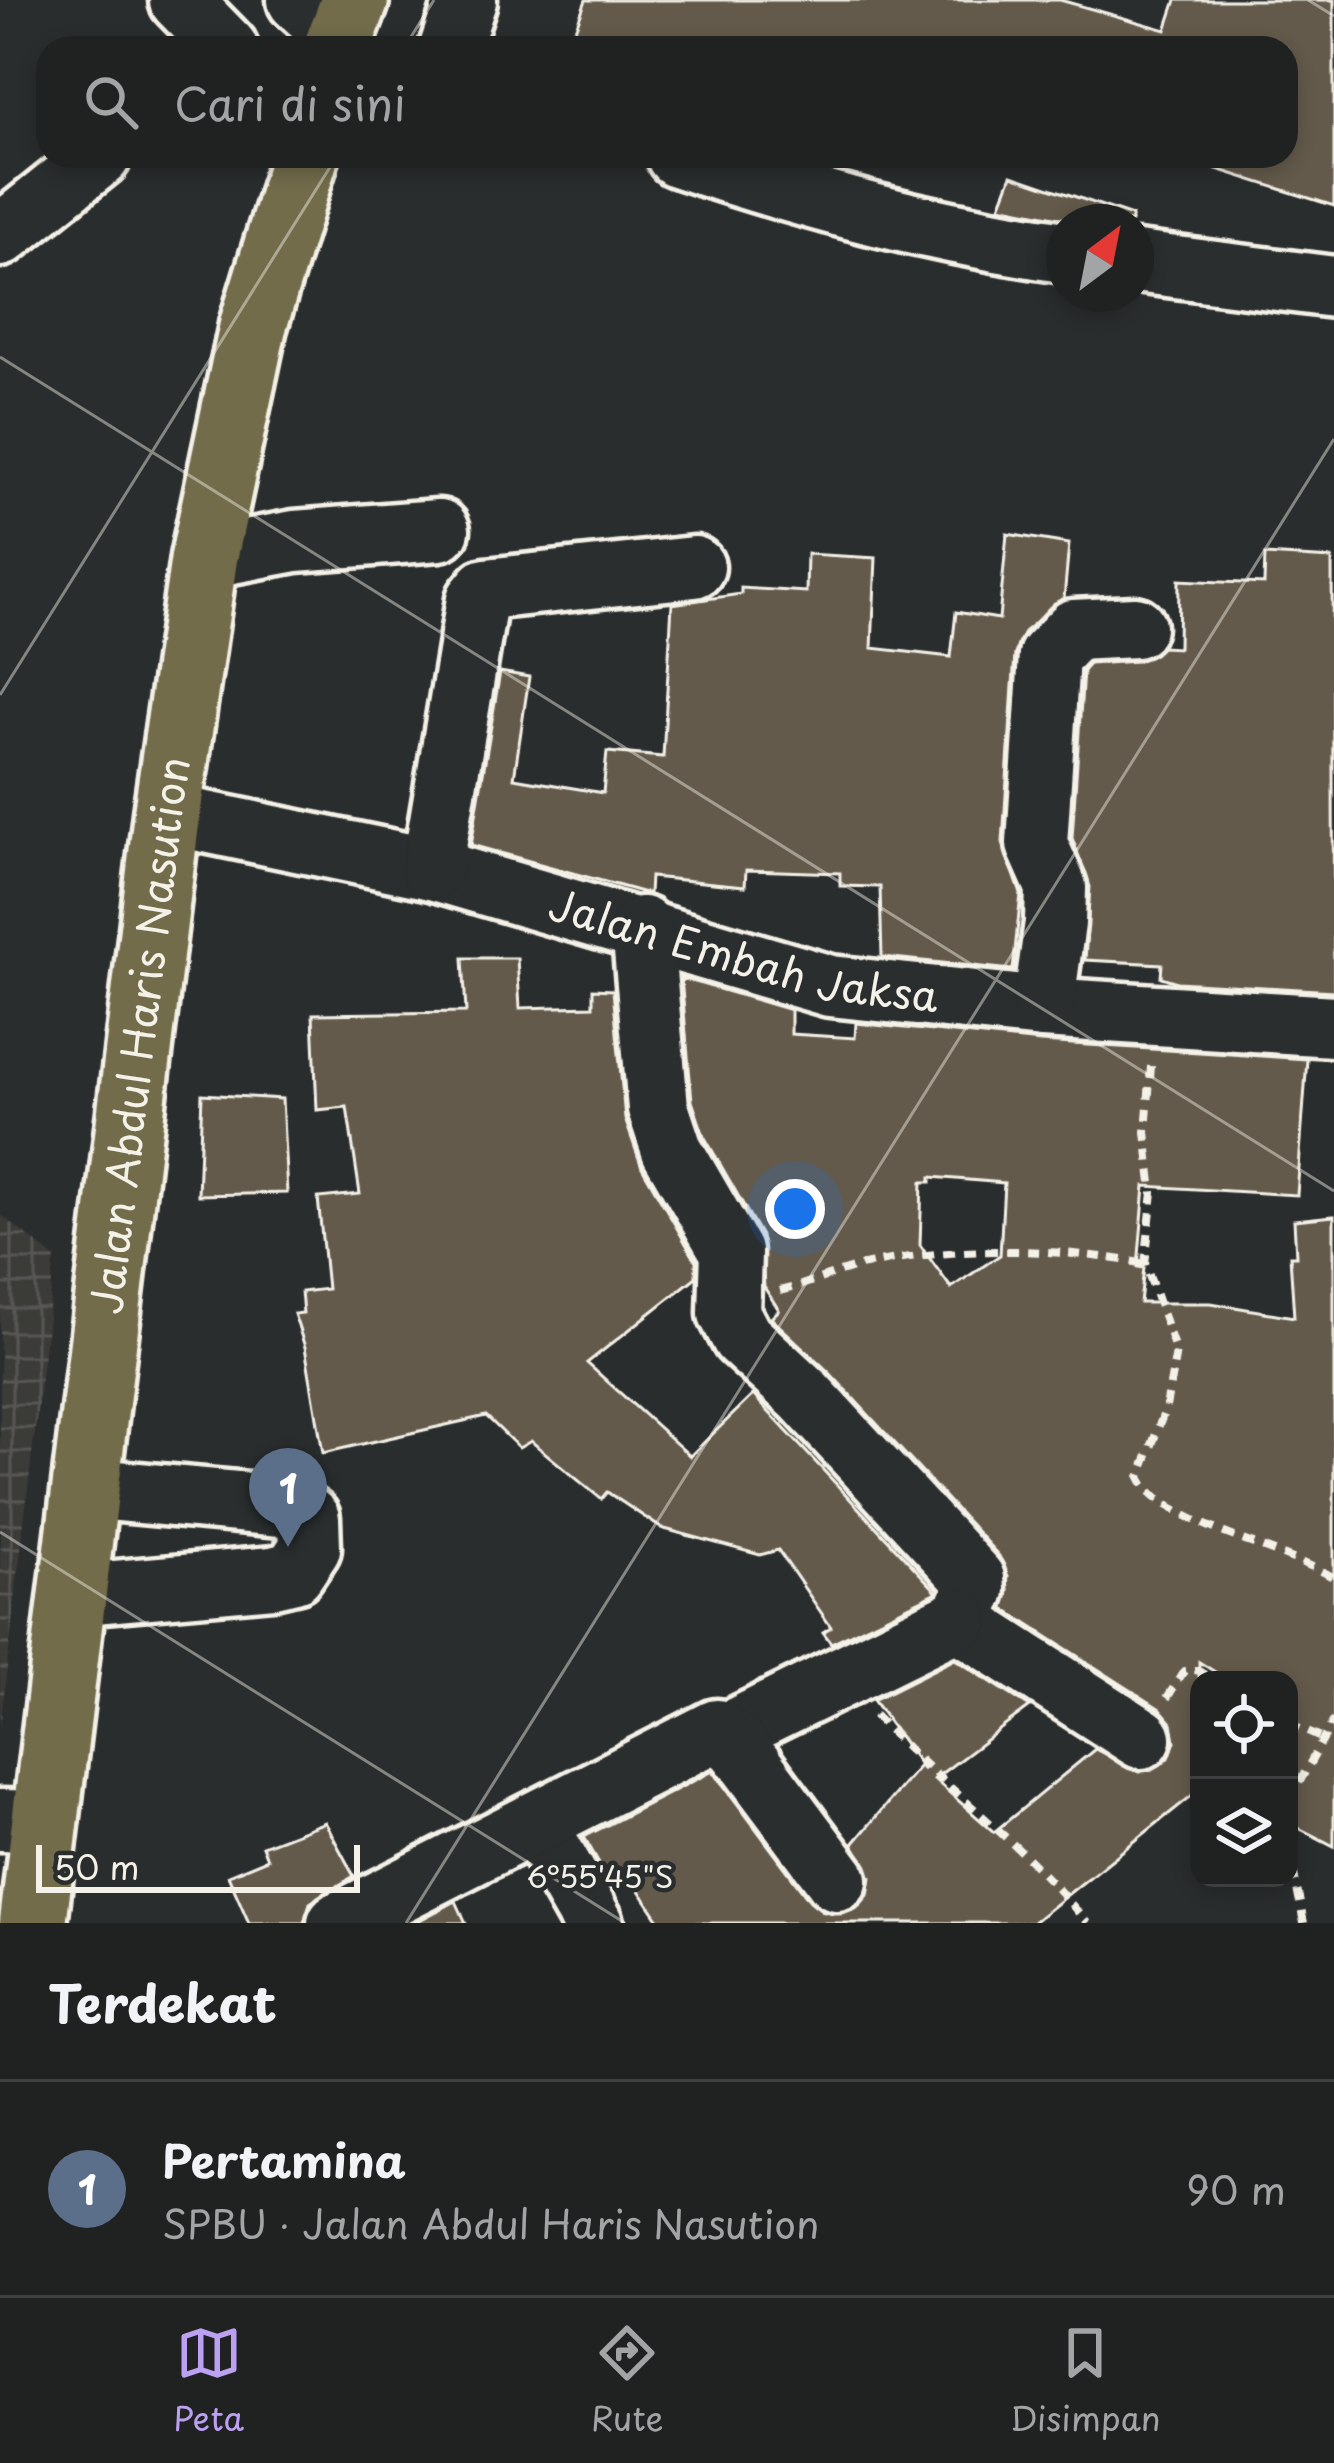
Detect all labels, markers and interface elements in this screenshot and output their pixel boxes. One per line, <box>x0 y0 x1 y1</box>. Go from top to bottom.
search box <box>36 36 1298 168</box>
text: Cari di sini <box>174 68 406 136</box>
icon: search <box>78 69 144 135</box>
north arrow <box>1046 204 1154 312</box>
street label: Jalan Abdul Haris Nasution <box>73 752 204 1317</box>
street label: Jalan Embah Jaksa <box>542 871 942 1026</box>
your location <box>765 1179 825 1239</box>
pin: 1 <box>249 1448 327 1547</box>
map controls <box>1190 1671 1298 1887</box>
button: locate <box>1190 1671 1298 1779</box>
button: layers <box>1190 1779 1298 1887</box>
scale bar <box>36 1839 360 1892</box>
text: 50 m <box>54 1841 140 1891</box>
text: 6°55'45"S <box>527 1853 673 1898</box>
text: Terdekat <box>48 1963 277 2040</box>
text: Pertamina <box>162 2125 406 2193</box>
text: 1 <box>78 2159 96 2218</box>
text: 90 m <box>1186 2159 1286 2218</box>
text: SPBU · Jalan Abdul Haris Nasution <box>162 2193 819 2252</box>
tab: Peta <box>173 2320 244 2442</box>
tab: Rute <box>591 2320 664 2442</box>
tab: Disimpan <box>1010 2320 1161 2442</box>

